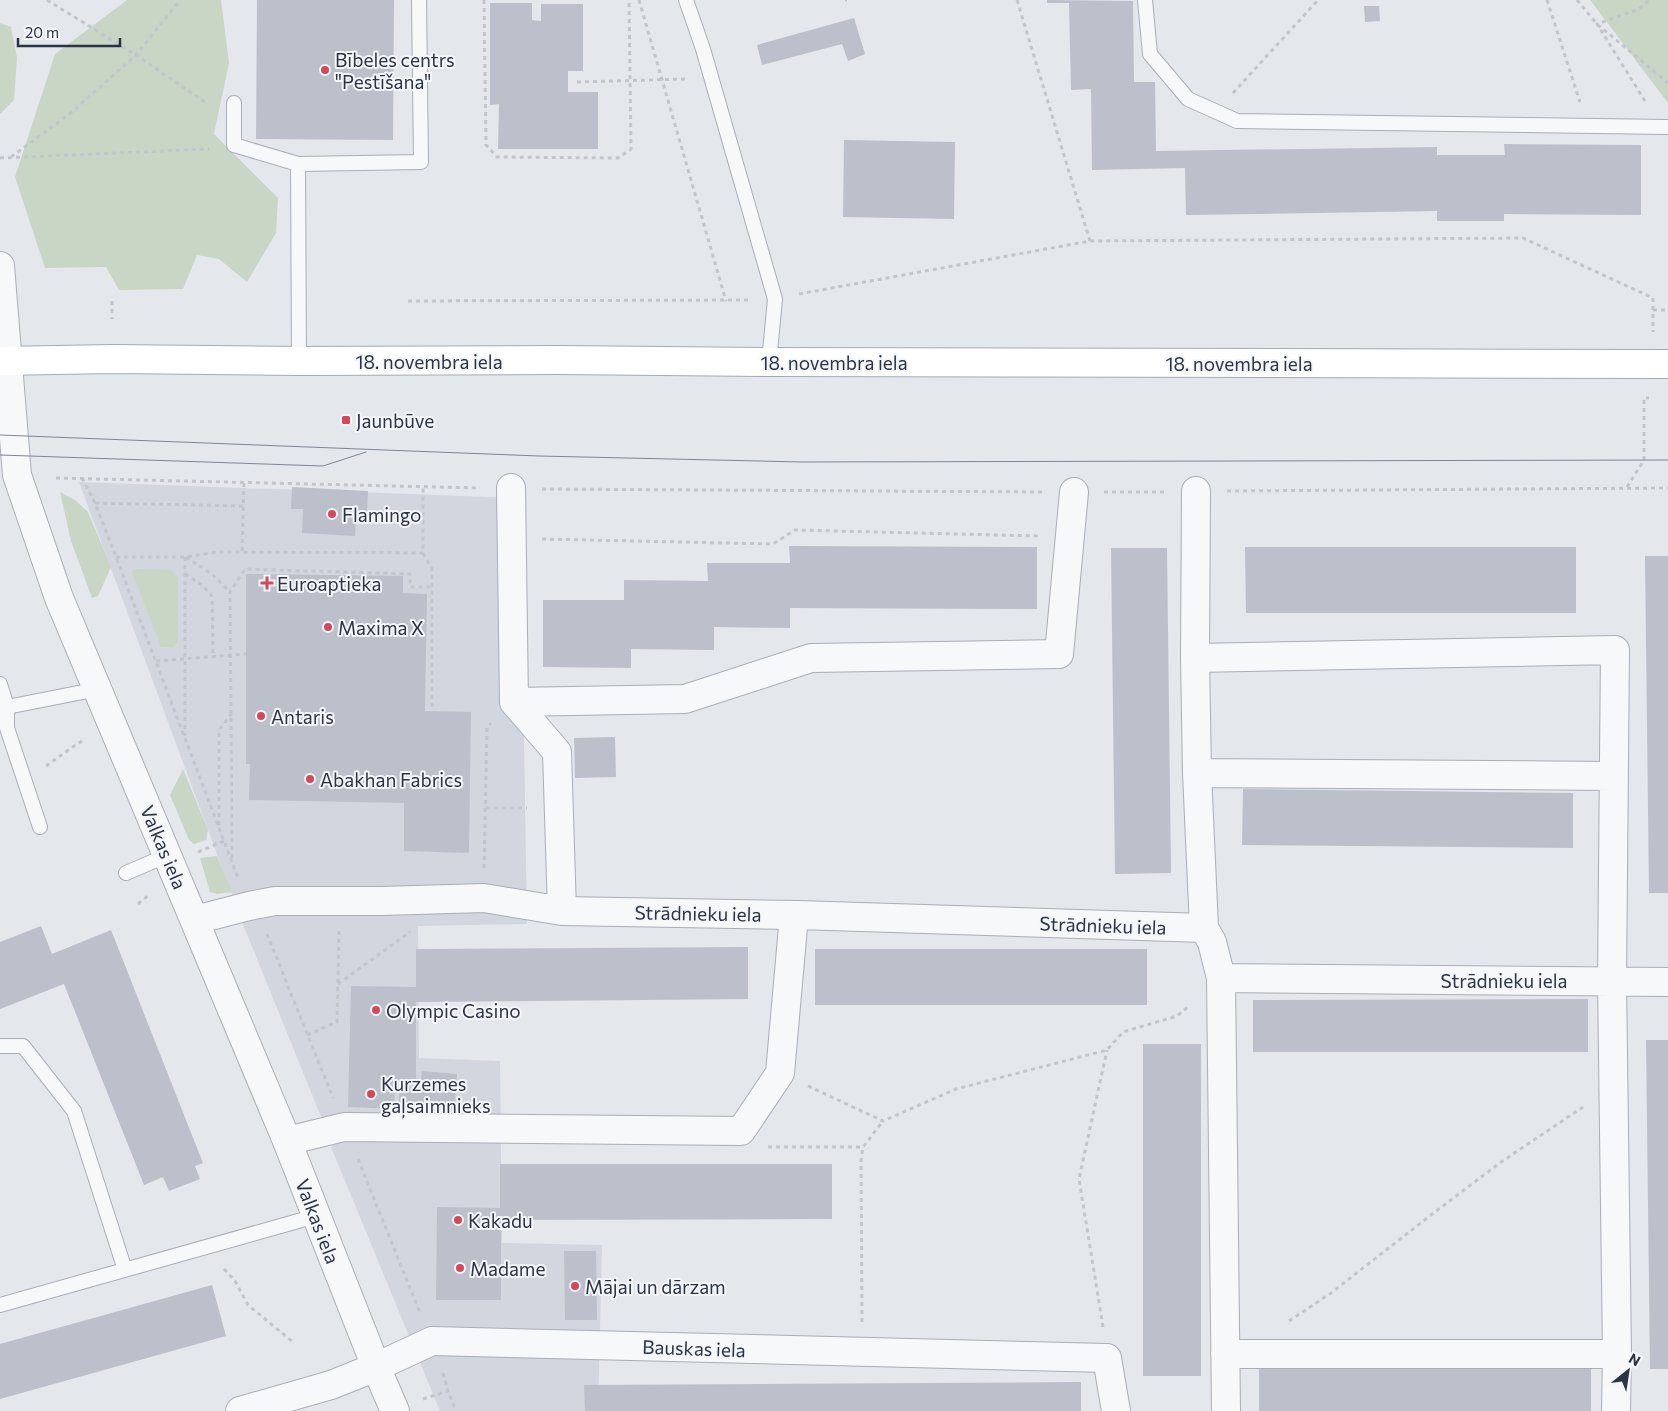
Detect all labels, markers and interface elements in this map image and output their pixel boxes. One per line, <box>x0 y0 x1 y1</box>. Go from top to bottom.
scale bar <box>18 15 120 47</box>
text: 20 m <box>25 23 59 41</box>
place label: Bībeles centrs "Pestīšana" <box>335 48 455 93</box>
marker: Bībeles centrs "Pestīšana" <box>319 64 331 76</box>
street label: 18. novembra iela <box>355 350 503 373</box>
street label: 18. novembra iela <box>760 351 908 374</box>
street label: 18. novembra iela <box>1165 352 1313 375</box>
place label: Jaunbūve <box>356 409 434 432</box>
marker: Jaunbūve <box>340 414 352 426</box>
place label: Flamingo <box>342 503 421 526</box>
marker: Flamingo <box>326 508 338 520</box>
place label: Euroaptieka <box>277 572 381 595</box>
marker: Euroaptieka <box>261 577 273 589</box>
place label: Maxima X <box>338 616 424 639</box>
marker: Maxima X <box>322 621 334 633</box>
place label: Antaris <box>271 705 334 728</box>
marker: Antaris <box>255 710 267 722</box>
place label: Abakhan Fabrics <box>320 768 462 791</box>
marker: Abakhan Fabrics <box>304 773 316 785</box>
street label: Valkas iela <box>136 802 192 892</box>
street label: Strādnieku iela <box>634 900 762 926</box>
street label: Strādnieku iela <box>1039 911 1167 939</box>
street label: Strādnieku iela <box>1441 969 1567 992</box>
place label: Olympic Casino <box>386 999 521 1022</box>
marker: Olympic Casino <box>370 1004 382 1016</box>
place label: Kurzemes gaļsaimnieks <box>381 1072 491 1119</box>
marker: Kurzemes gaļsaimnieks <box>365 1088 377 1100</box>
street label: Valkas iela <box>291 1175 345 1267</box>
place label: Kakadu <box>468 1209 533 1232</box>
marker: Kakadu <box>452 1214 464 1226</box>
place label: Madame <box>470 1257 545 1280</box>
marker: Madame <box>454 1262 466 1274</box>
place label: Mājai un dārzam <box>585 1275 726 1298</box>
marker: Mājai un dārzam <box>569 1280 581 1292</box>
street label: Bauskas iela <box>642 1335 746 1361</box>
north arrow <box>1603 1346 1653 1396</box>
text: N <box>1626 1349 1644 1369</box>

